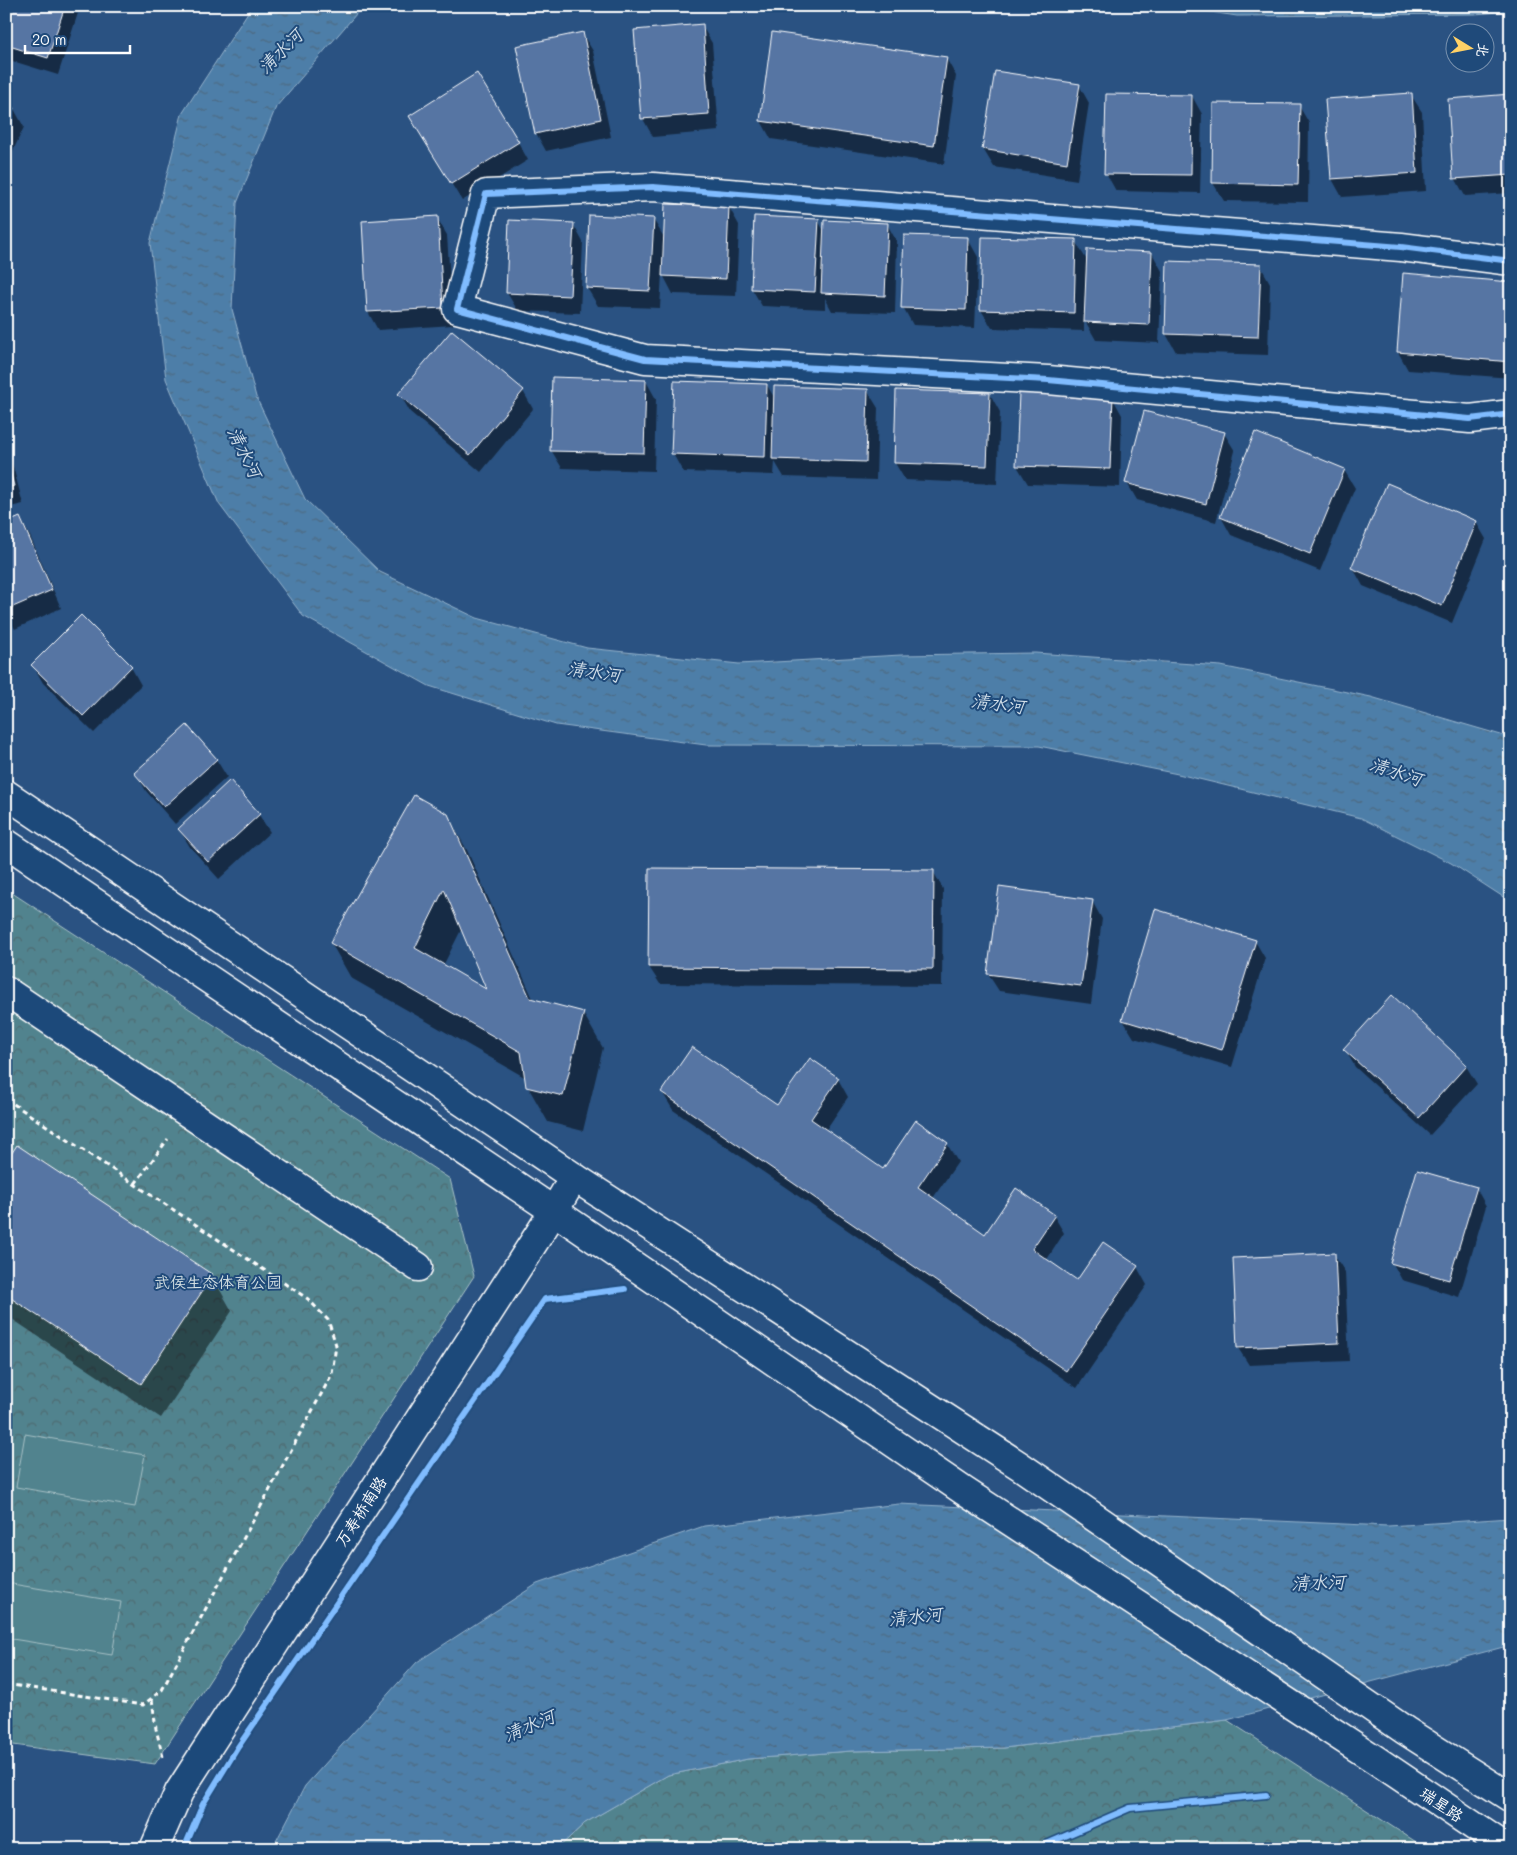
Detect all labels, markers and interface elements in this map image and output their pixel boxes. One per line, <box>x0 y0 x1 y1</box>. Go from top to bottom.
water label: 清水河 <box>252 21 310 79</box>
scale bar <box>25 22 130 54</box>
north arrow <box>1444 22 1494 72</box>
text: 20 m <box>32 29 66 49</box>
text: 北 <box>1473 42 1494 59</box>
water label: 清水河 <box>222 422 269 484</box>
water label: 清水河 <box>566 655 625 687</box>
water label: 清水河 <box>970 688 1029 719</box>
water label: 清水河 <box>1367 751 1428 792</box>
park label: 武侯生态体育公园 <box>154 1271 282 1292</box>
street label: 万寿桥南路 <box>329 1472 391 1550</box>
water label: 清水河 <box>1291 1569 1348 1595</box>
water label: 清水河 <box>887 1601 946 1631</box>
water label: 清水河 <box>499 1702 561 1747</box>
street label: 瑞星路 <box>1416 1782 1468 1826</box>

